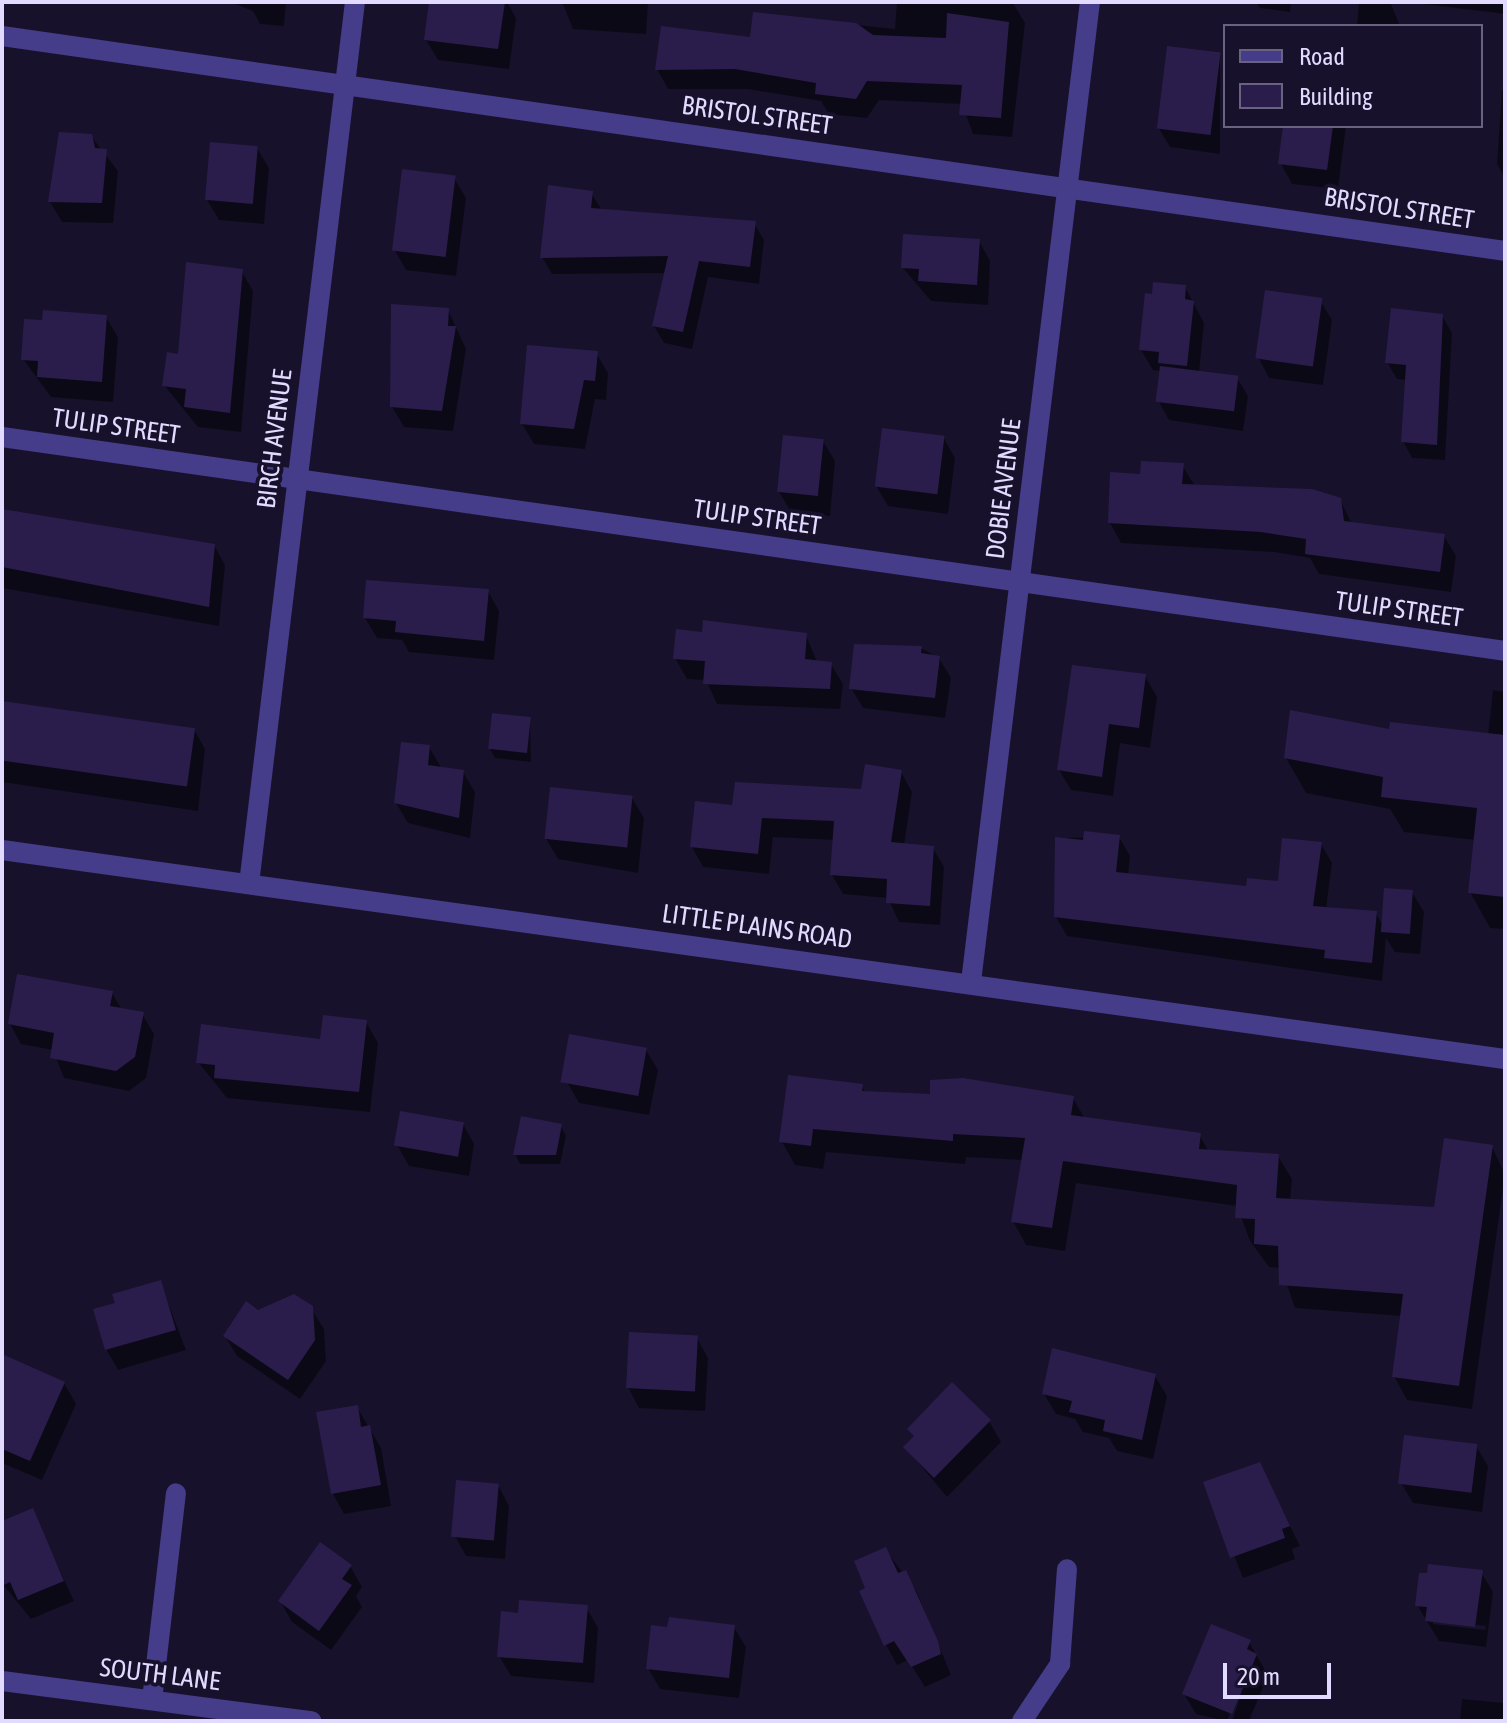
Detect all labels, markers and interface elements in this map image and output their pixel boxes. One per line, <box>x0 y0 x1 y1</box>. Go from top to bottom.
legend <box>1223 24 1483 128</box>
text: Road <box>1299 43 1345 70</box>
text: Building <box>1299 83 1372 110</box>
street label: BRISTOL STREET <box>680 90 834 142</box>
street label: BRISTOL STREET <box>1322 182 1476 236</box>
street label: BIRCH AVENUE <box>251 368 299 510</box>
street label: TULIP STREET <box>50 403 182 451</box>
street label: DOBIE AVENUE <box>980 417 1028 561</box>
street label: TULIP STREET <box>691 494 823 542</box>
street label: TULIP STREET <box>1333 586 1465 634</box>
street label: LITTLE PLAINS ROAD <box>660 898 854 956</box>
scale bar <box>1227 1647 1335 1697</box>
street label: SOUTH LANE <box>98 1652 222 1698</box>
text: 20 m <box>1237 1663 1280 1690</box>

